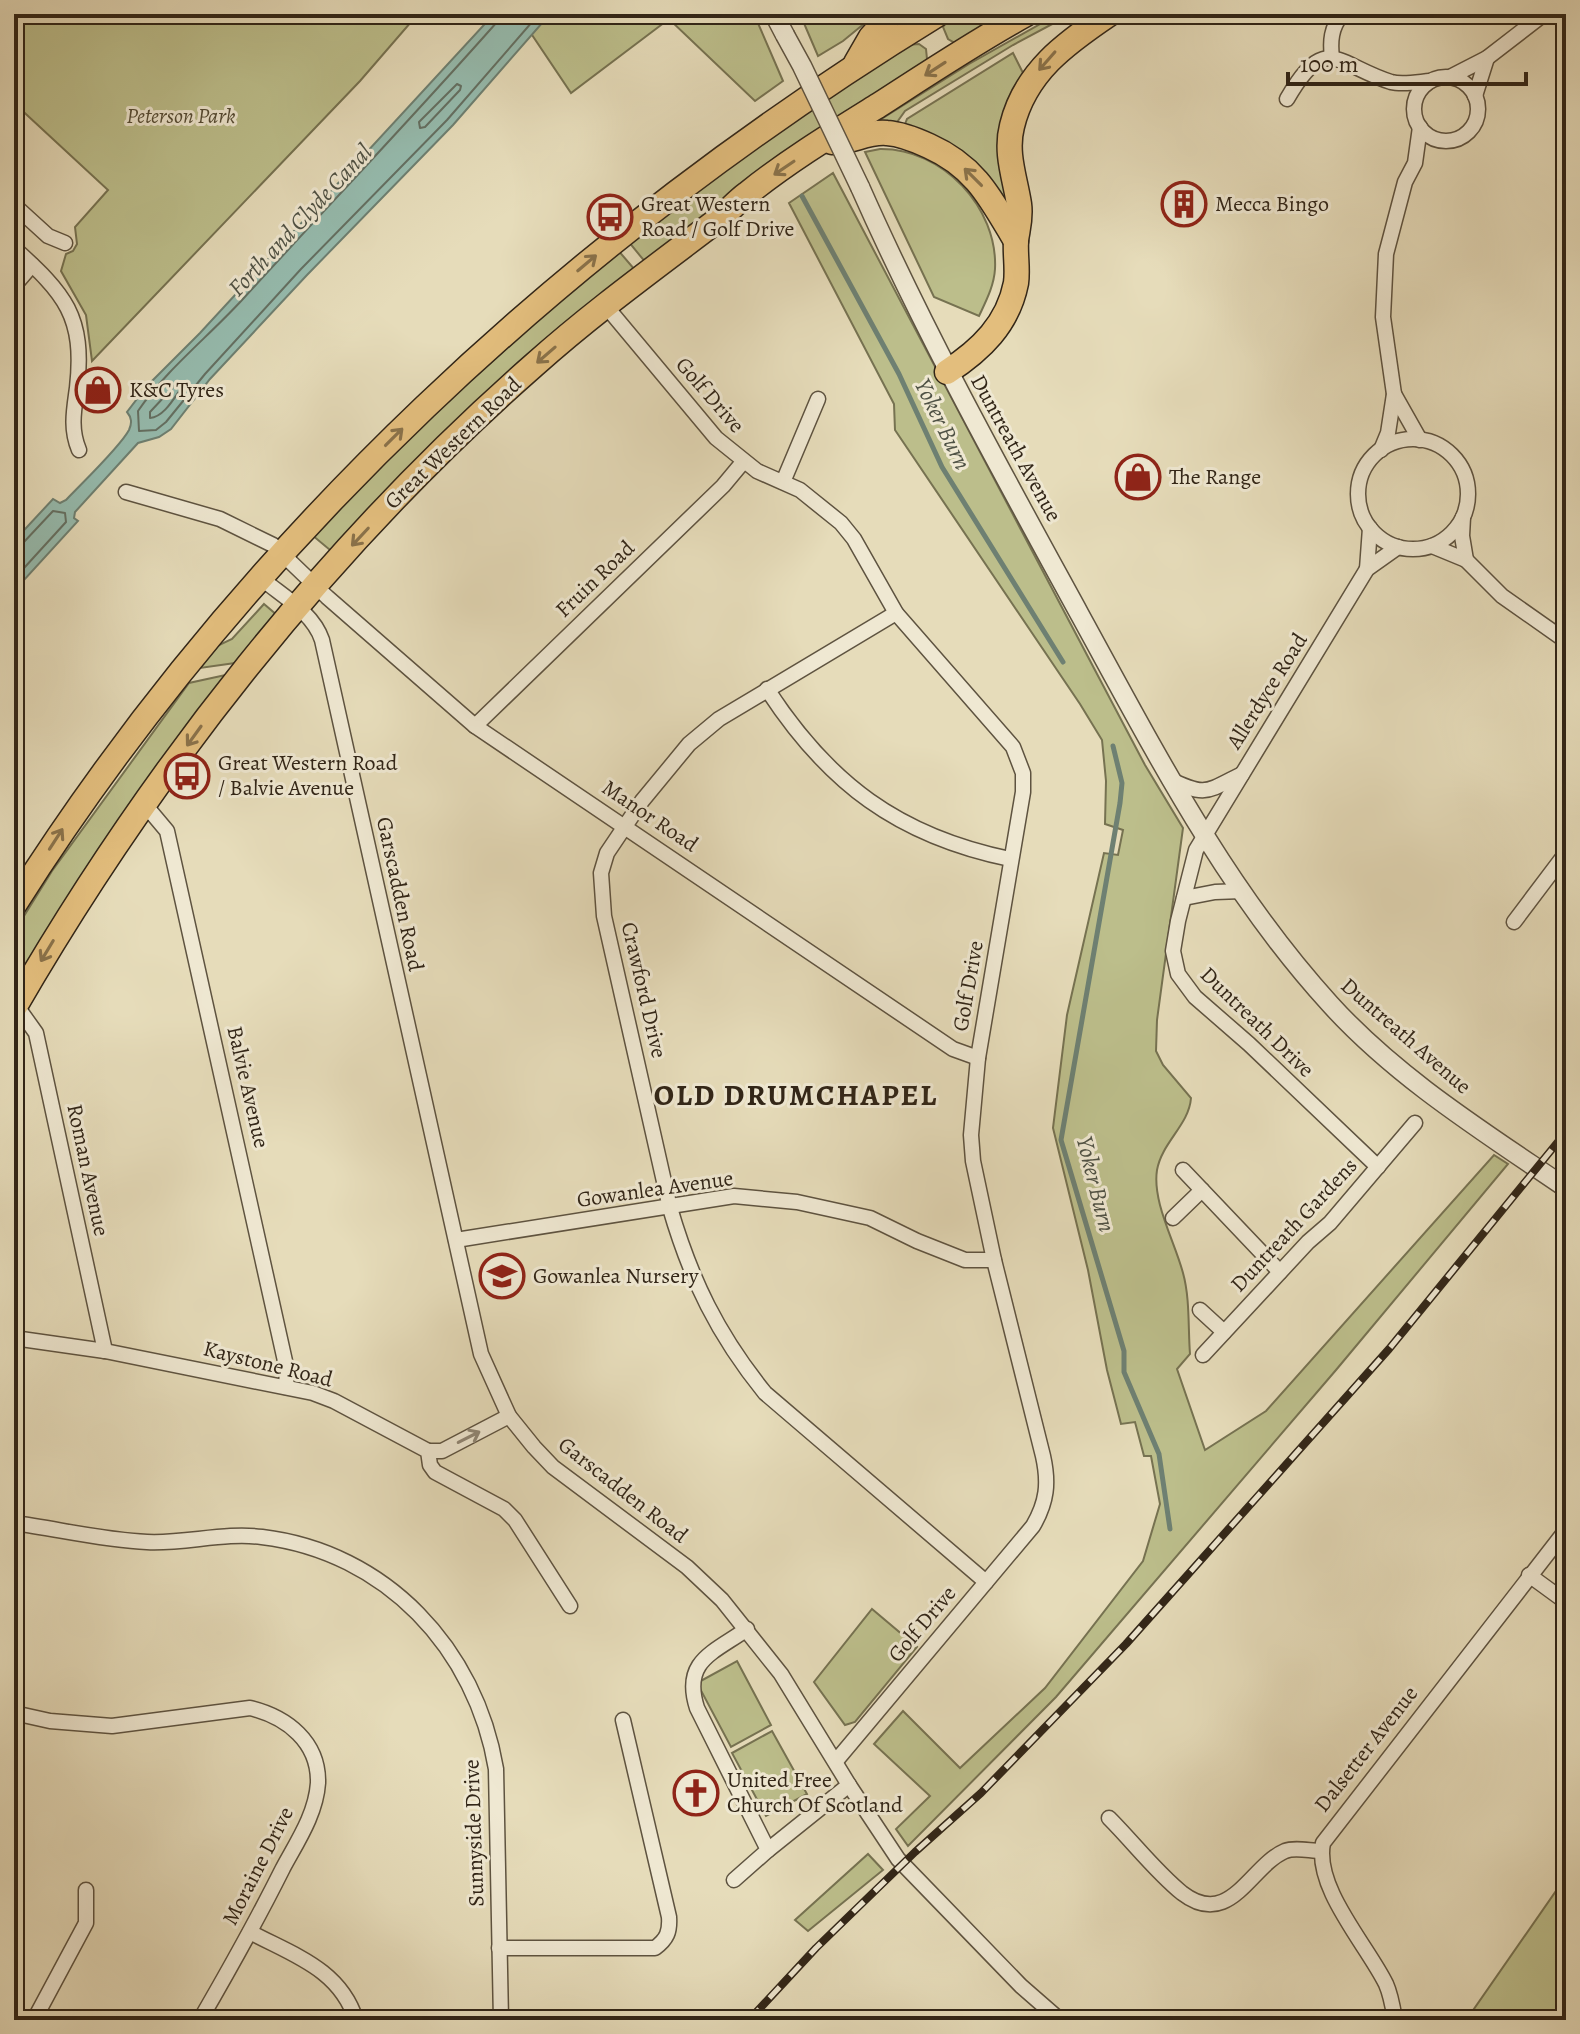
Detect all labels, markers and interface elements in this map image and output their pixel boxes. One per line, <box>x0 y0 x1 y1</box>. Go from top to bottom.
scale bar <box>1288 36 1526 86</box>
text: 100 m <box>1300 48 1359 80</box>
one-way arrow <box>1039 51 1057 71</box>
one-way arrow <box>924 61 947 77</box>
park label: Peterson Park <box>126 101 236 131</box>
water label: Forth and Clyde Canal <box>221 137 379 303</box>
one-way arrow <box>773 160 796 176</box>
one-way arrow <box>964 168 983 187</box>
building icon: Mecca Bingo <box>1160 180 1208 228</box>
place label: Great Western Road / Golf Drive <box>641 189 794 244</box>
place label: Mecca Bingo <box>1215 189 1329 219</box>
bus stop icon: Great Western Road / Golf Drive <box>586 193 634 241</box>
one-way arrow <box>576 254 597 272</box>
one-way arrow <box>536 346 556 364</box>
street label: Golf Drive <box>669 351 751 439</box>
shop icon: K&C Tyres <box>74 366 122 414</box>
street label: Duntreath Avenue <box>963 369 1069 527</box>
street label: Great Western Road <box>378 370 528 516</box>
water label: Yoker Burn <box>907 373 979 475</box>
place label: K&C Tyres <box>129 375 224 405</box>
one-way arrow <box>384 428 403 447</box>
shop icon: The Range <box>1114 453 1162 501</box>
place label: The Range <box>1169 462 1261 492</box>
one-way arrow <box>351 527 370 547</box>
street label: Fruin Road <box>549 533 641 624</box>
street label: Allerdyce Road <box>1219 627 1315 756</box>
one-way arrow <box>185 725 202 747</box>
place label: Great Western Road / Balvie Avenue <box>218 748 398 803</box>
bus stop icon: Great Western Road / Balvie Avenue <box>163 752 211 800</box>
street label: Manor Road <box>596 773 704 859</box>
street label: Garscadden Road <box>369 814 431 974</box>
one-way arrow <box>48 828 64 851</box>
street label: Crawford Drive <box>614 919 674 1061</box>
street label: Golf Drive <box>945 938 991 1034</box>
one-way arrow <box>39 939 55 962</box>
street label: Duntreath Drive <box>1193 960 1321 1084</box>
street label: Duntreath Avenue <box>1334 971 1478 1101</box>
street label: Balvie Avenue <box>219 1023 277 1151</box>
district label: OLD DRUMCHAPEL <box>654 1075 938 1115</box>
street label: Roman Avenue <box>59 1101 117 1239</box>
water label: Yoker Burn <box>1069 1133 1123 1235</box>
street label: Duntreath Gardens <box>1224 1151 1364 1299</box>
street label: Gowanlea Avenue <box>575 1163 735 1215</box>
school or university icon: Gowanlea Nursery <box>478 1252 526 1300</box>
place label: Gowanlea Nursery <box>533 1261 699 1291</box>
street label: Kaystone Road <box>200 1333 336 1395</box>
one-way arrow <box>457 1428 481 1444</box>
street label: Garscadden Road <box>552 1430 694 1550</box>
street label: Golf Drive <box>881 1579 963 1669</box>
street label: Dalsetter Avenue <box>1307 1680 1425 1818</box>
street label: Sunnyside Drive <box>456 1759 492 1907</box>
place label: United Free Church Of Scotland <box>727 1765 903 1820</box>
church icon: United Free Church Of Scotland <box>672 1769 720 1817</box>
street label: Moraine Drive <box>215 1802 301 1930</box>

